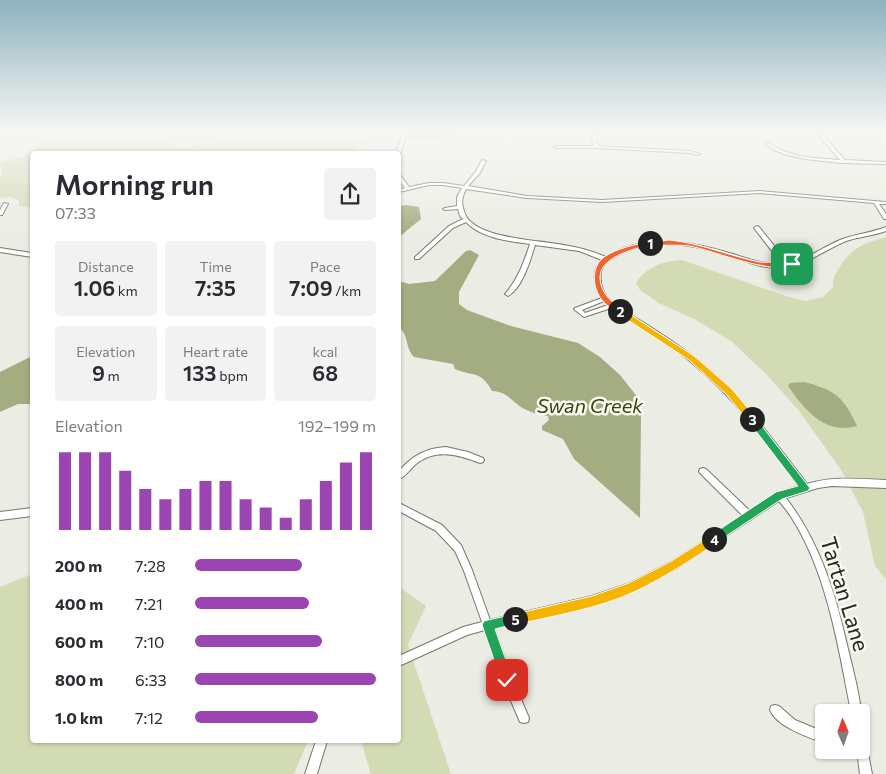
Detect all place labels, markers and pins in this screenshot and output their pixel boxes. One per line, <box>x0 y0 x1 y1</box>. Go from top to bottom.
pin: 1 <box>638 230 662 256</box>
pin <box>771 243 813 285</box>
pin: 2 <box>608 298 632 324</box>
pin: 3 <box>740 406 764 432</box>
pin: 4 <box>702 526 726 552</box>
pin: 5 <box>502 606 528 632</box>
pin <box>486 659 528 701</box>

